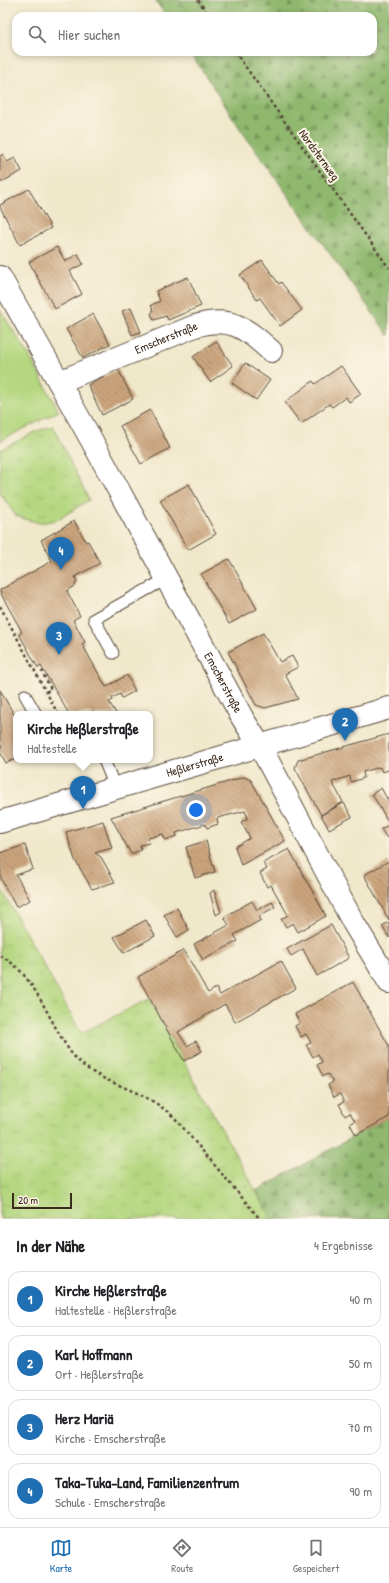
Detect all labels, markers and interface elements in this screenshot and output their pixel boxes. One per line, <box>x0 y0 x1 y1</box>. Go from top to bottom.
search box <box>12 12 377 56</box>
icon: search <box>26 23 48 45</box>
text: Hier suchen <box>58 24 120 45</box>
street label: Nordsternweg <box>295 126 344 184</box>
street label: Emscherstraße <box>132 317 200 358</box>
pin: 4 <box>48 537 74 570</box>
pin: 3 <box>46 622 72 655</box>
street label: Emscherstraße <box>200 649 247 716</box>
pin: 2 <box>332 708 358 741</box>
popup <box>13 711 153 763</box>
text: Kirche Heßlerstraße <box>27 718 139 739</box>
text: Haltestelle <box>27 739 77 757</box>
street label: Heßlerstraße <box>164 748 225 781</box>
pin: 1 <box>70 776 96 809</box>
your location <box>186 800 206 820</box>
scale bar <box>12 1191 72 1210</box>
text: 20 m <box>18 1193 38 1207</box>
text: In der Nähe <box>16 1234 85 1257</box>
text: 4 Ergebnisse <box>314 1236 373 1254</box>
text: Kirche Heßlerstraße <box>55 1280 167 1301</box>
text: 1 <box>28 1290 32 1308</box>
text: 40 m <box>349 1290 372 1308</box>
text: Haltestelle · Heßlerstraße <box>55 1301 177 1319</box>
text: Karl Hoffmann <box>55 1344 133 1365</box>
text: 2 <box>27 1354 33 1372</box>
text: 50 m <box>349 1354 372 1372</box>
text: Ort · Heßlerstraße <box>55 1365 144 1383</box>
text: Herz Mariä <box>55 1408 113 1429</box>
text: 3 <box>27 1418 33 1436</box>
text: 70 m <box>348 1418 372 1436</box>
text: Kirche · Emscherstraße <box>55 1429 166 1447</box>
text: Taka-Tuka-Land, Familienzentrum <box>55 1472 239 1493</box>
text: 4 <box>28 1482 32 1500</box>
text: 90 m <box>350 1482 372 1500</box>
text: Schule · Emscherstraße <box>55 1493 166 1511</box>
tab: Karte <box>50 1537 72 1575</box>
tab: Route <box>171 1537 193 1575</box>
tab: Gespeichert <box>293 1537 339 1575</box>

